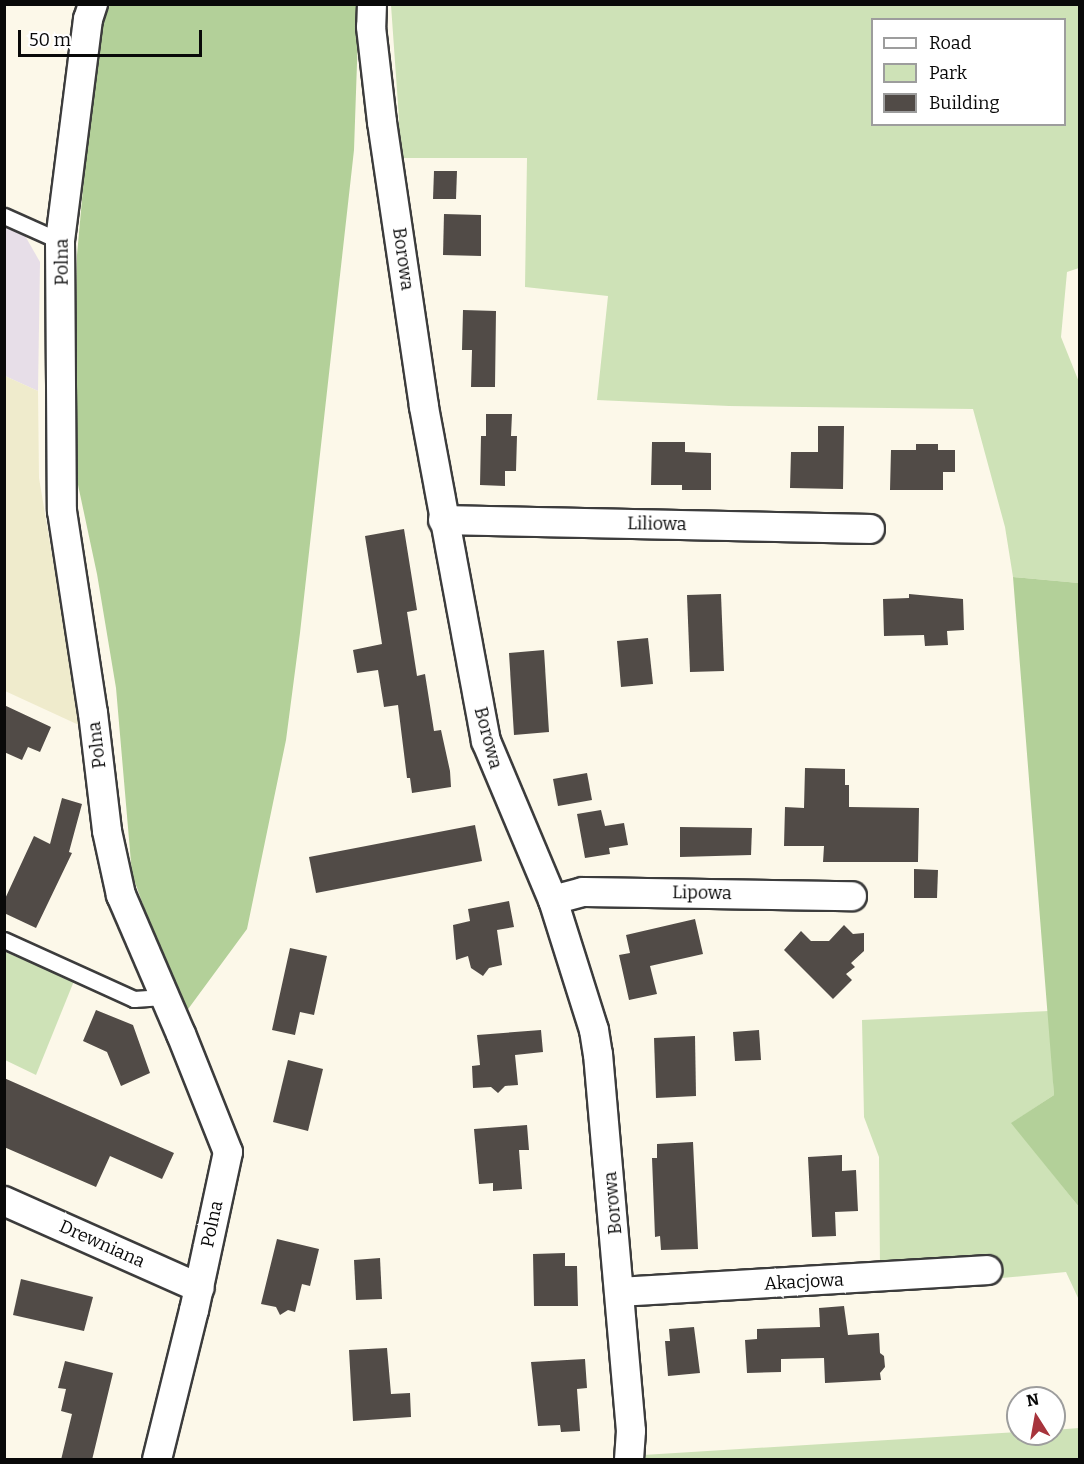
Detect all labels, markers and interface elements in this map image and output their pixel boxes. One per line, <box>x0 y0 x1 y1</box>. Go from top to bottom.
scale bar <box>21 18 206 56</box>
legend <box>871 18 1066 126</box>
text: 50 m <box>29 29 71 51</box>
text: Road <box>929 32 971 54</box>
text: Park <box>929 62 967 84</box>
text: Building <box>929 92 1000 114</box>
street label: Borowa <box>388 226 418 292</box>
street label: Polna <box>51 238 73 286</box>
street label: Liliowa <box>627 513 687 535</box>
street label: Borowa <box>469 705 507 771</box>
street label: Polna <box>83 720 111 770</box>
street label: Lipowa <box>672 882 732 904</box>
street label: Borowa <box>599 1171 627 1235</box>
street label: Polna <box>197 1199 227 1249</box>
street label: Drewniana <box>56 1216 148 1272</box>
street label: Akacjowa <box>764 1269 844 1295</box>
north arrow <box>1006 1386 1066 1446</box>
text: N <box>1025 1389 1041 1410</box>

